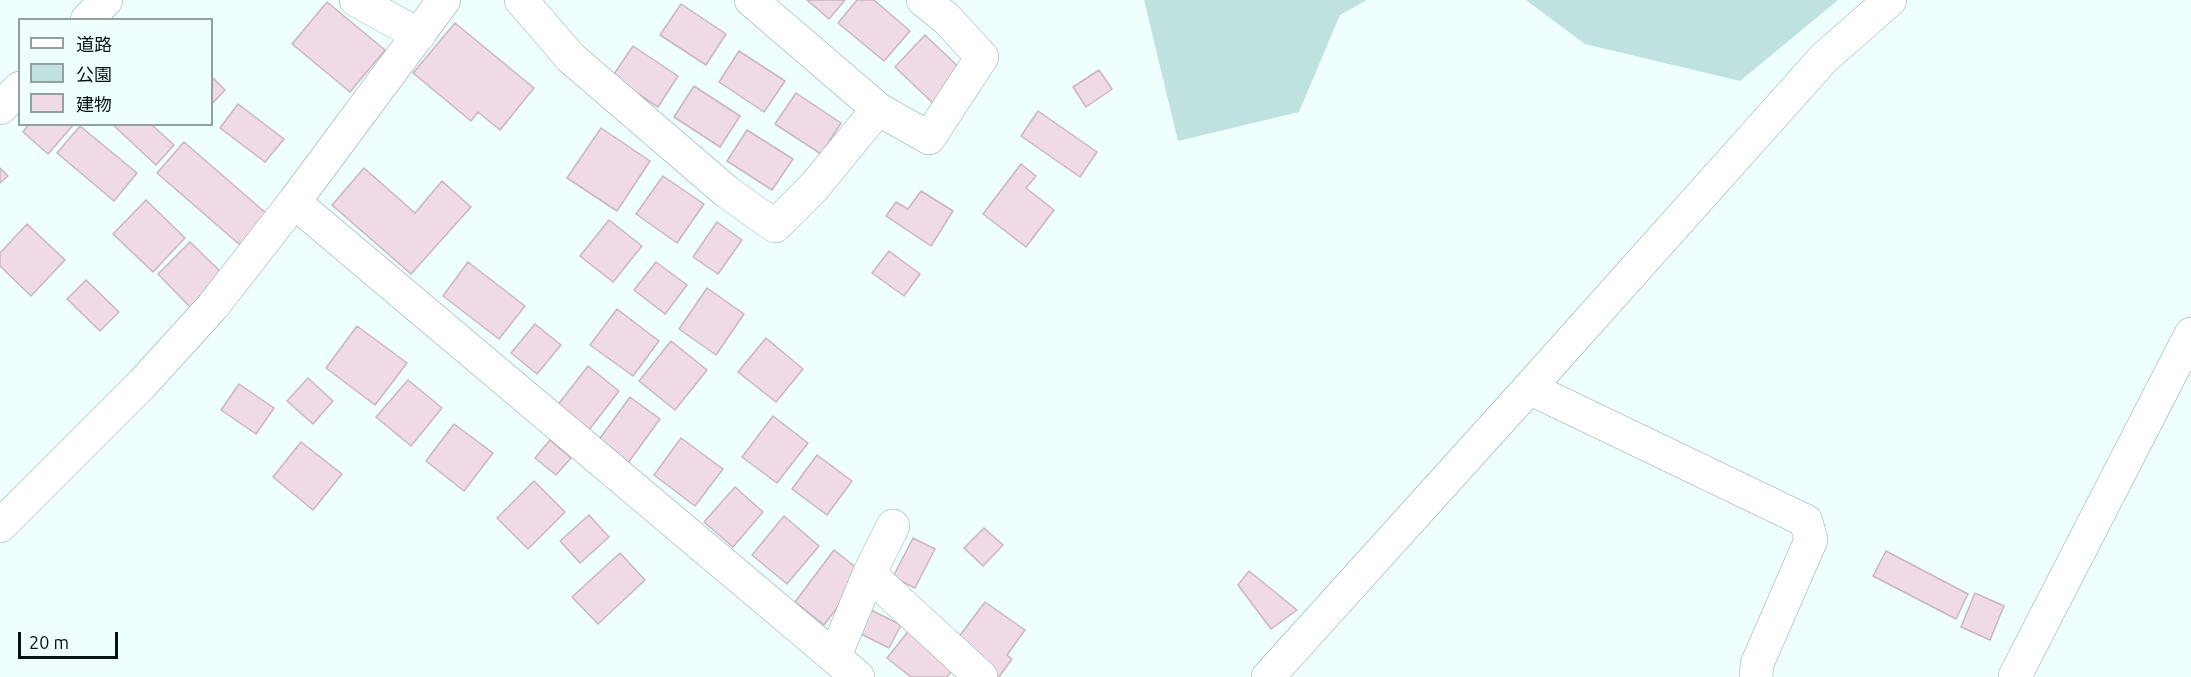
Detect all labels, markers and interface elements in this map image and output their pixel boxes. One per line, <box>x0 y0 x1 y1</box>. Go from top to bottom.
legend <box>18 18 213 126</box>
text: 道路 <box>76 34 112 54</box>
text: 公園 <box>76 64 112 84</box>
text: 建物 <box>76 94 112 114</box>
scale bar <box>21 620 122 658</box>
text: 20 m <box>29 632 69 652</box>

